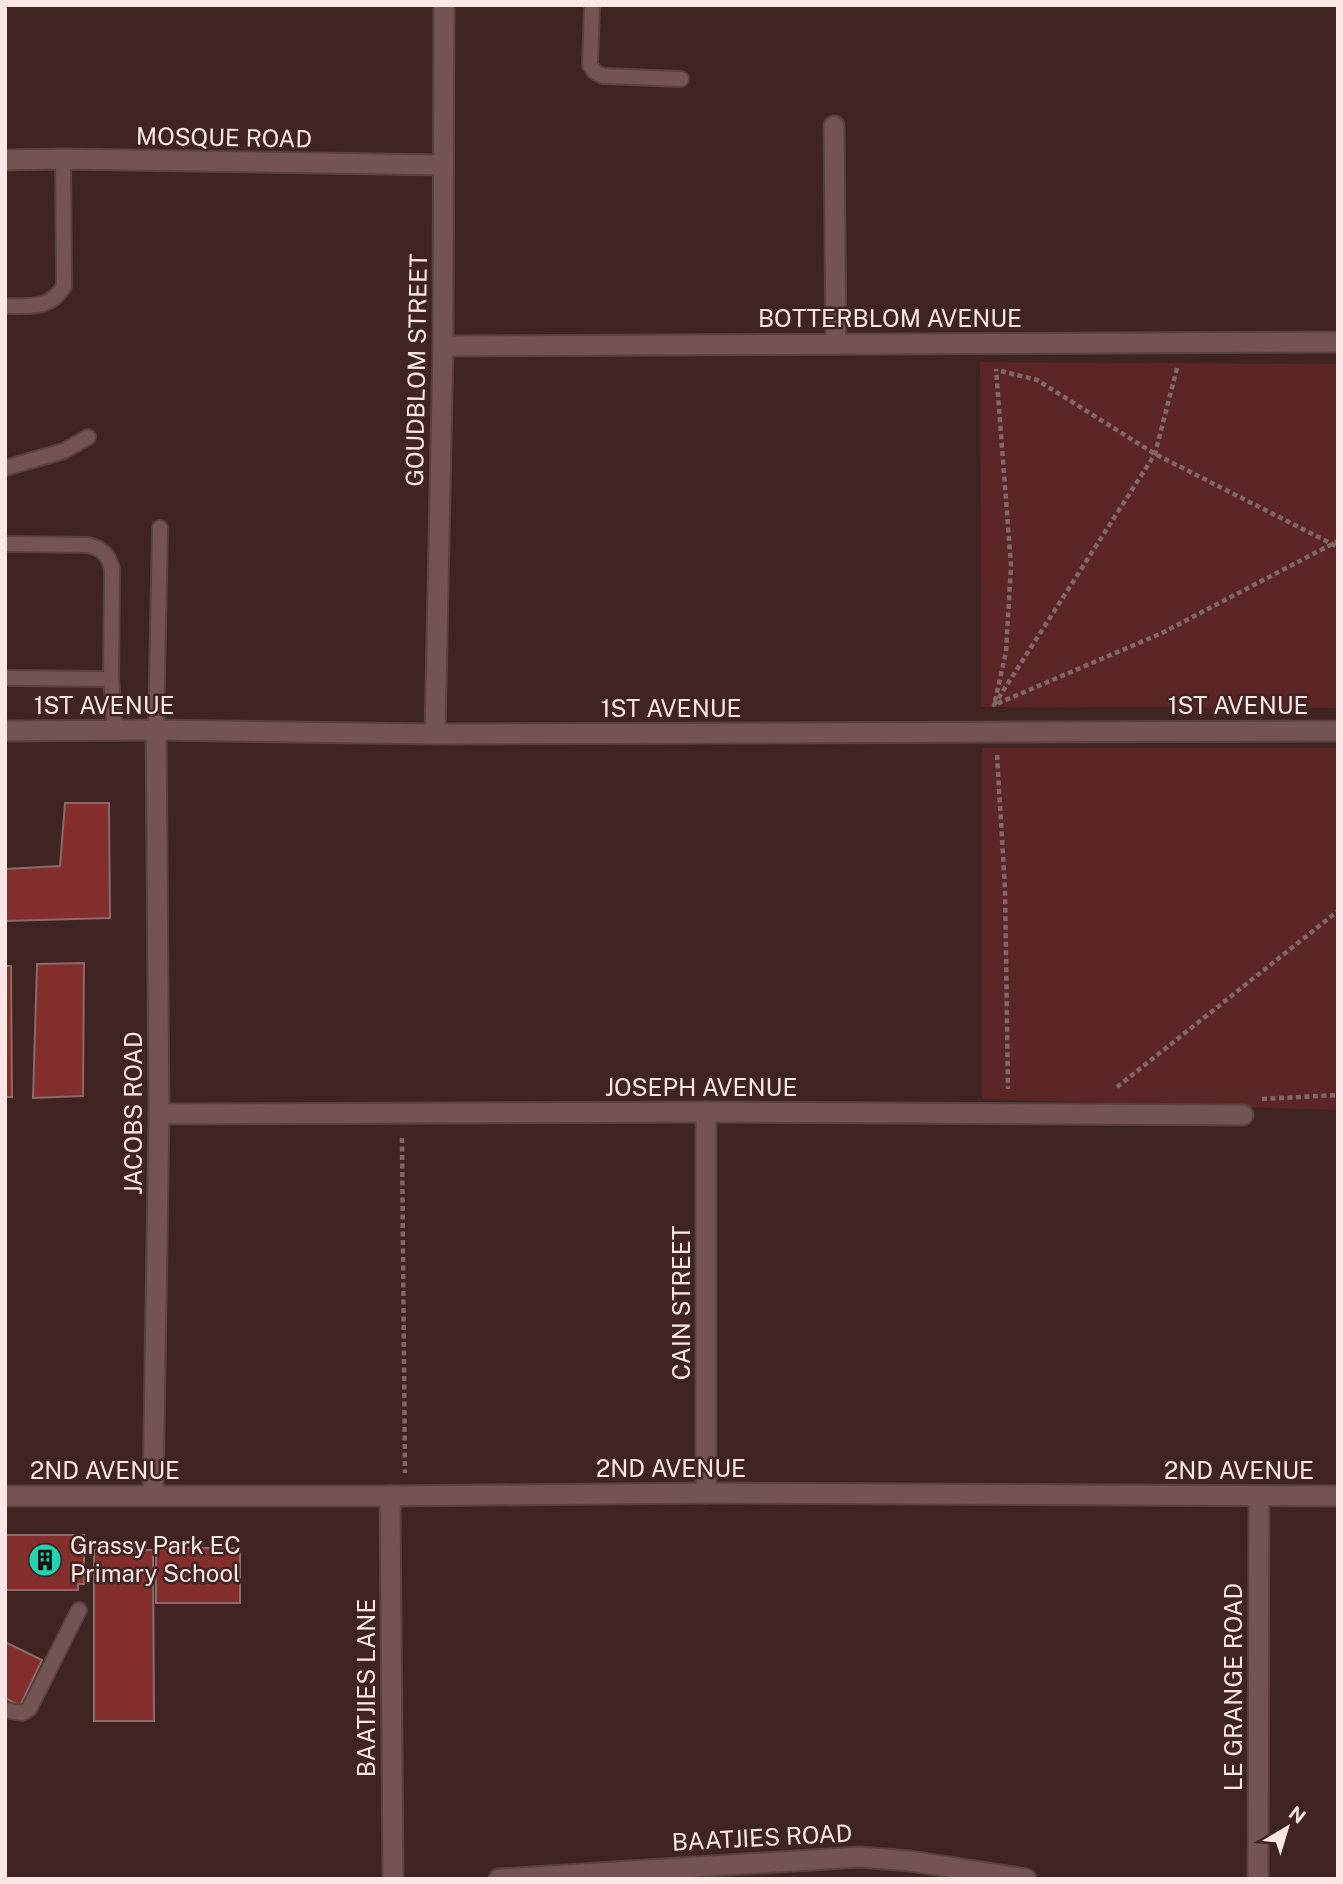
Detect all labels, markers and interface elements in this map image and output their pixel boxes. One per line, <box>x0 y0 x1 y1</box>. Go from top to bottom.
street label: MOSQUE ROAD <box>136 121 312 153</box>
street label: GOUDBLOM STREET <box>400 253 432 487</box>
street label: BOTTERBLOM AVENUE <box>758 304 1022 332</box>
street label: 1ST AVENUE <box>34 691 174 719</box>
street label: 1ST AVENUE <box>1168 691 1308 719</box>
street label: 1ST AVENUE <box>601 694 741 722</box>
street label: JACOBS ROAD <box>119 1031 147 1195</box>
street label: JOSEPH AVENUE <box>605 1073 797 1101</box>
street label: CAIN STREET <box>667 1226 695 1380</box>
street label: 2ND AVENUE <box>596 1454 746 1482</box>
street label: 2ND AVENUE <box>30 1456 180 1484</box>
street label: 2ND AVENUE <box>1164 1456 1314 1484</box>
place label: Grassy Park EC Primary School <box>70 1531 241 1587</box>
building icon: Grassy Park EC Primary School <box>26 1541 64 1579</box>
street label: LE GRANGE ROAD <box>1219 1583 1247 1791</box>
street label: BAATJIES LANE <box>352 1599 380 1777</box>
north arrow <box>1252 1793 1322 1863</box>
text: N <box>1285 1801 1310 1828</box>
street label: BAATJIES ROAD <box>671 1818 853 1856</box>

